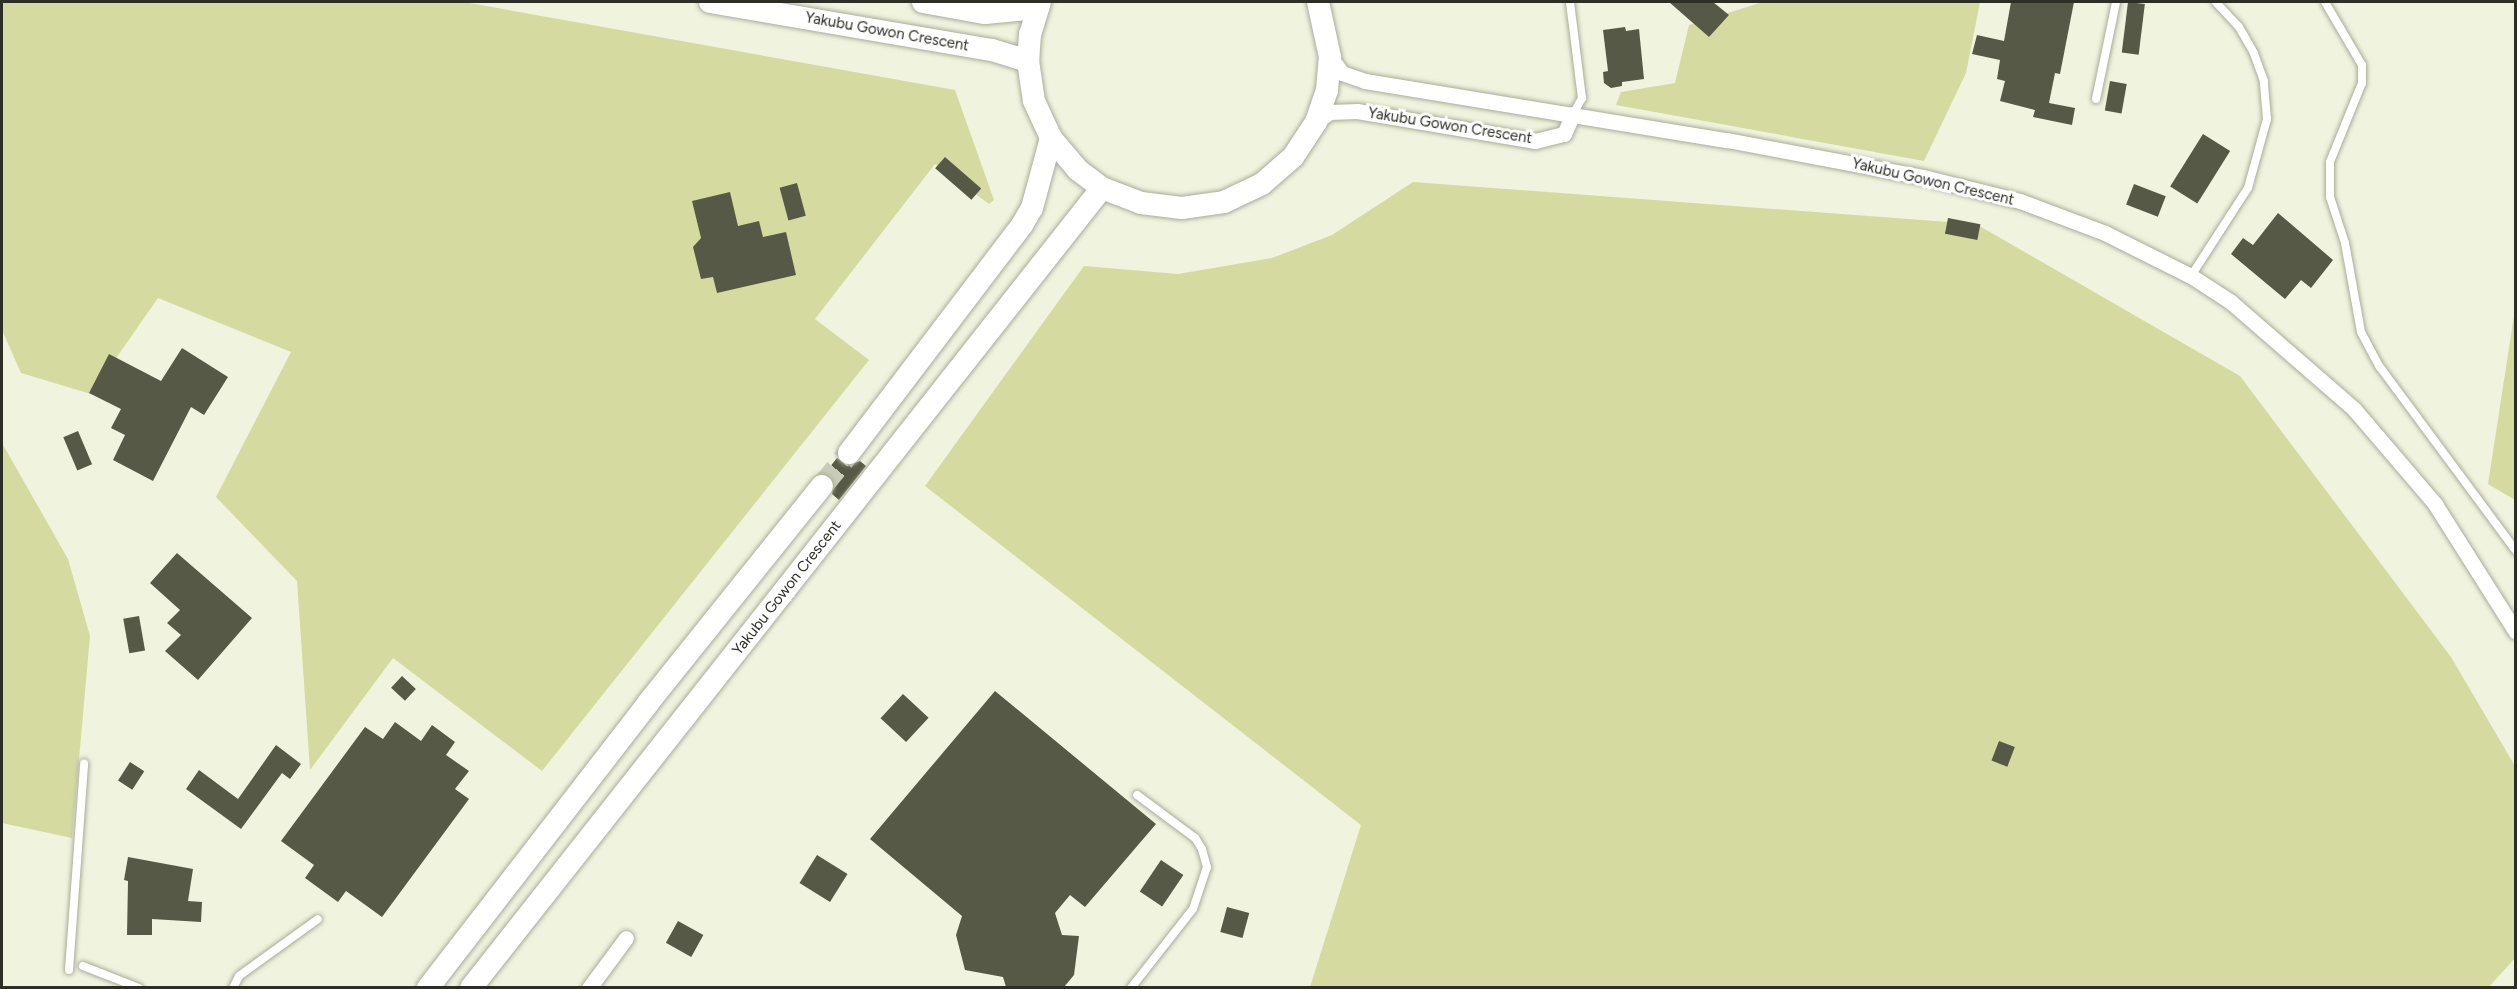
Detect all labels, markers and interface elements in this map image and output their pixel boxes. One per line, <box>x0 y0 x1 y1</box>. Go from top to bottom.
street label: Yakubu Gowon Crescent <box>804 9 970 55</box>
street label: Yakubu Gowon Crescent <box>1367 104 1533 148</box>
street label: Yakubu Gowon Crescent <box>1850 155 2016 209</box>
street label: Yakubu Gowon Crescent <box>729 517 845 659</box>

